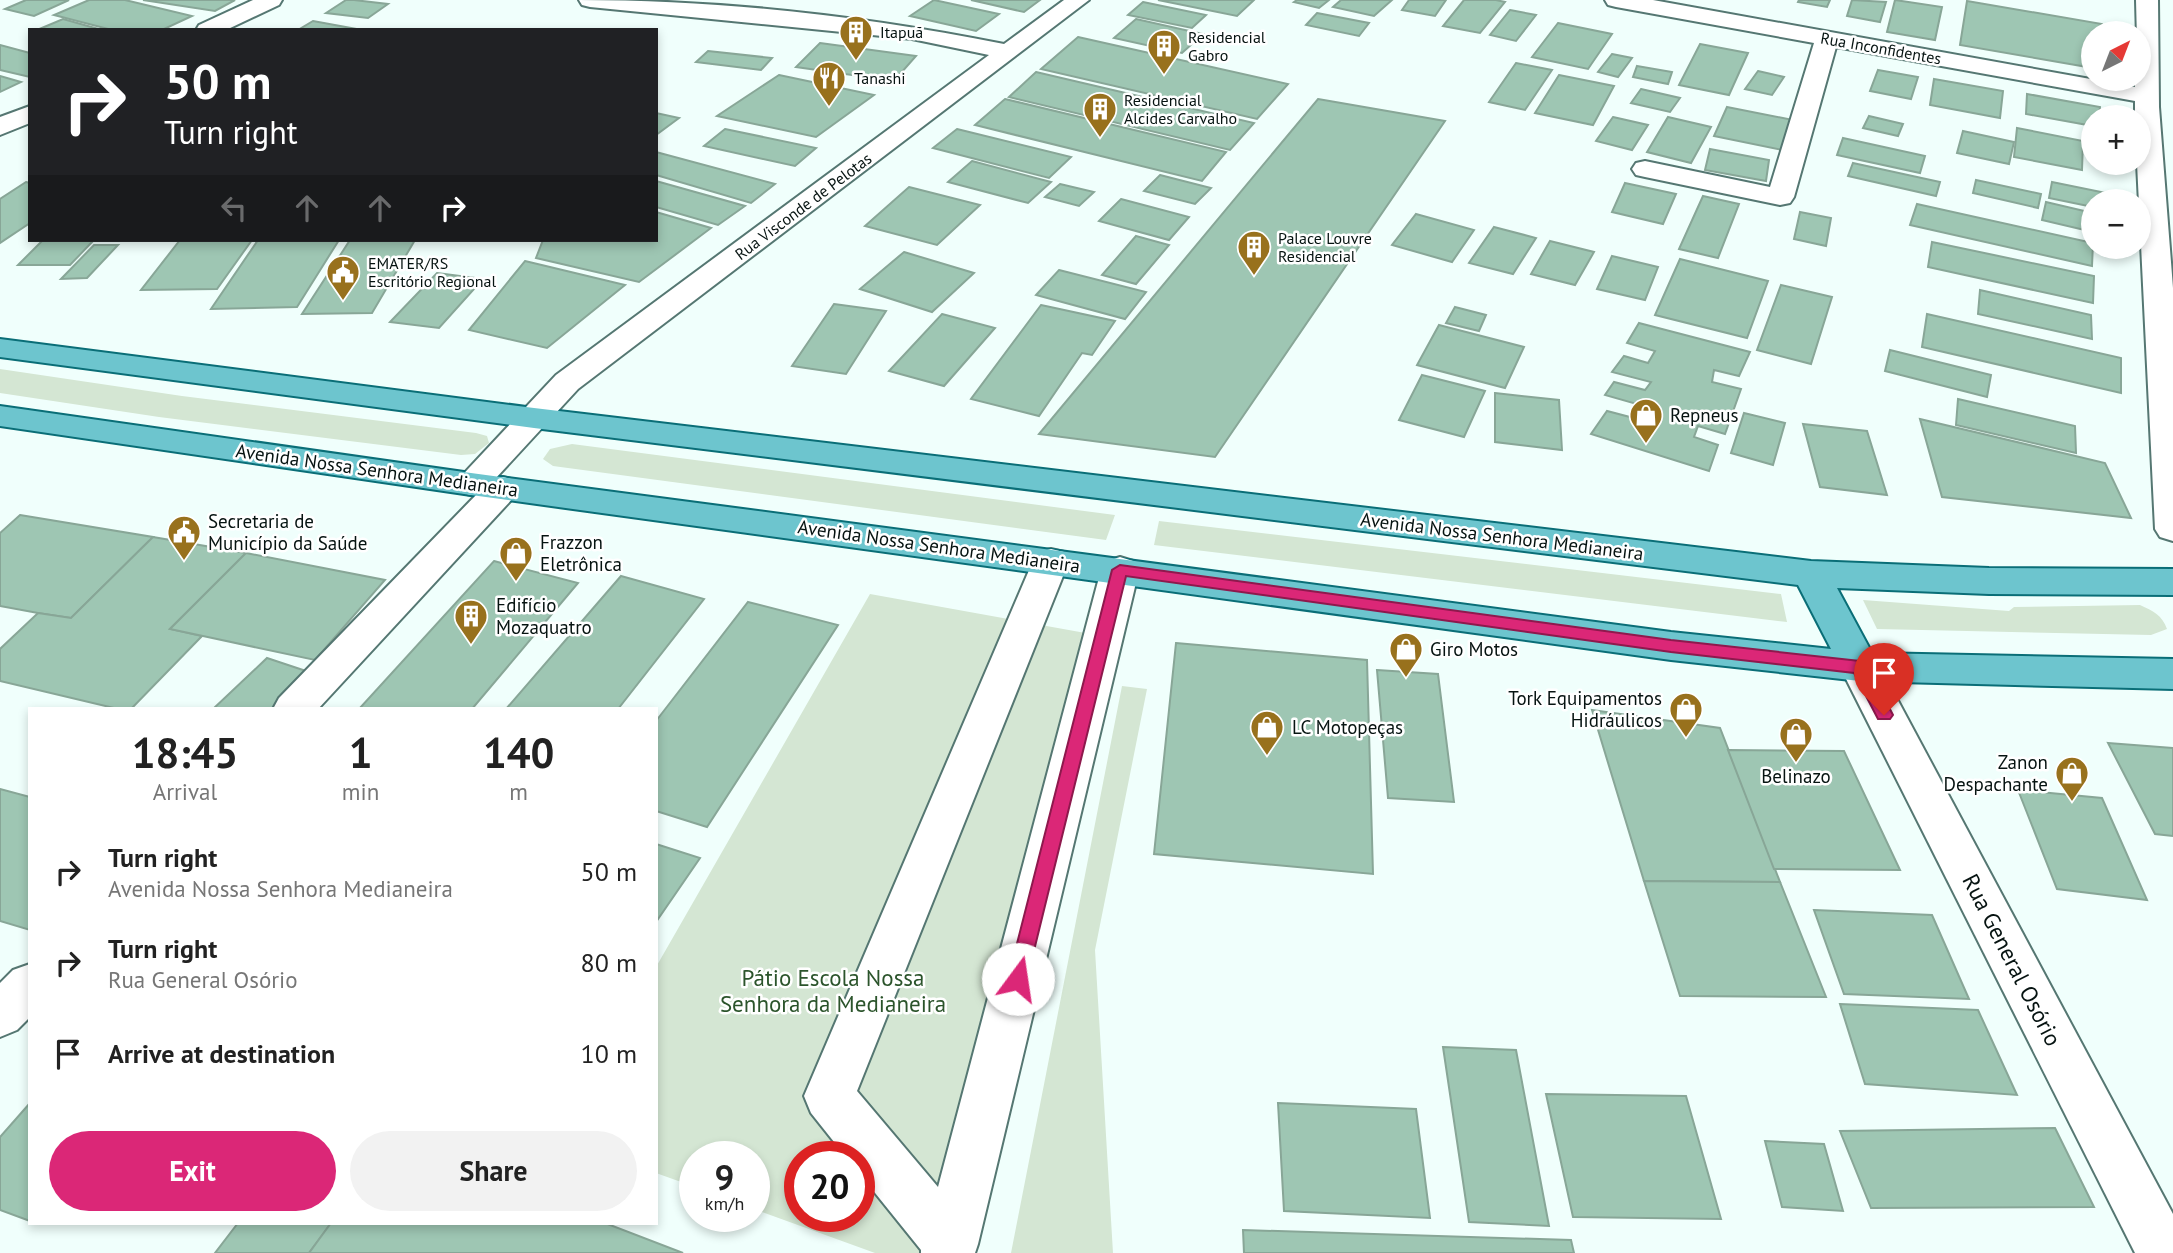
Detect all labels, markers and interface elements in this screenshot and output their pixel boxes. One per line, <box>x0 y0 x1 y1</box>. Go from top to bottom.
building icon: Itapuã <box>837 13 875 62</box>
north arrow <box>2081 21 2151 91</box>
map controls <box>2081 21 2151 259</box>
place label: Itapuã <box>880 22 923 42</box>
building icon: Residencial Gabro <box>1145 27 1183 76</box>
place label: Residencial Gabro <box>1188 27 1266 65</box>
street label: Rua Inconfidentes <box>1819 28 1943 68</box>
text: 50 m <box>164 49 271 113</box>
icon: right <box>49 56 140 147</box>
restaurant icon: Tanashi <box>810 59 848 108</box>
place label: Tanashi <box>854 68 906 88</box>
building icon: Residencial Alcides Carvalho <box>1081 90 1119 139</box>
place label: Residencial Alcides Carvalho <box>1124 90 1237 128</box>
button: + <box>2081 105 2151 175</box>
text: Turn right <box>164 111 298 153</box>
street label: Rua Visconde de Pelotas <box>731 148 875 264</box>
icon: left <box>215 189 253 227</box>
icon: ahead <box>288 189 326 227</box>
icon: ahead <box>361 189 399 227</box>
icon: right <box>434 189 472 227</box>
button: − <box>2081 189 2151 259</box>
building icon: Palace Louvre Residencial <box>1235 228 1273 277</box>
place label: Palace Louvre Residencial <box>1278 228 1372 266</box>
public building icon: EMATER/RS Escritório Regional <box>324 253 362 302</box>
place label: EMATER/RS Escritório Regional <box>368 253 497 291</box>
shop icon: Repneus <box>1627 396 1665 445</box>
place label: Repneus <box>1670 403 1739 427</box>
street label: Avenida Nossa Senhora Medianeira <box>234 438 520 502</box>
street label: Avenida Nossa Senhora Medianeira <box>1359 507 1645 565</box>
place label: Secretaria de Município da Saúde <box>208 509 367 555</box>
public building icon: Secretaria de Município da Saúde <box>165 513 203 562</box>
street label: Avenida Nossa Senhora Medianeira <box>796 514 1082 578</box>
place label: Frazzon Eletrônica <box>540 530 622 576</box>
shop icon: Frazzon Eletrônica <box>497 534 535 583</box>
place label: Edifício Mozaquatro <box>496 593 592 639</box>
building icon: Edifício Mozaquatro <box>452 597 490 646</box>
shop icon: Giro Motos <box>1387 630 1425 679</box>
place label: Giro Motos <box>1430 637 1518 661</box>
pin <box>1854 643 1914 715</box>
icon: arrive <box>1865 654 1903 692</box>
place label: Tork Equipamentos Hidráulicos <box>1508 686 1662 732</box>
shop icon: Tork Equipamentos Hidráulicos <box>1667 690 1705 739</box>
shop icon: LC Motopeças <box>1248 708 1286 757</box>
place label: LC Motopeças <box>1292 715 1403 739</box>
shop icon: Belinazo <box>1777 715 1815 764</box>
text: 18:45 <box>132 725 238 780</box>
text: 1 <box>349 725 372 780</box>
text: 140 <box>483 725 554 780</box>
place label: Zanon Despachante <box>1944 750 2048 796</box>
shop icon: Zanon Despachante <box>2053 754 2091 803</box>
place label: Belinazo <box>1761 764 1831 788</box>
text: Arrival <box>153 777 217 806</box>
text: min <box>342 777 379 806</box>
text: m <box>509 777 528 806</box>
text: Turn right <box>108 841 217 874</box>
icon: right <box>49 853 87 891</box>
text: 50 m <box>581 855 637 888</box>
street label: Rua General Osório <box>1956 869 2068 1051</box>
text: Avenida Nossa Senhora Medianeira <box>108 874 453 903</box>
text: Turn right <box>108 932 217 965</box>
position arrow <box>981 942 1055 1016</box>
icon: right <box>49 944 87 982</box>
text: 80 m <box>581 946 637 979</box>
park label: Pátio Escola Nossa Senhora da Medianeira <box>720 963 946 1018</box>
text: Rua General Osório <box>108 965 298 994</box>
icon: arrive <box>49 1035 87 1073</box>
text: Arrive at destination <box>108 1037 335 1070</box>
text: 10 m <box>581 1037 637 1070</box>
button: Exit <box>49 1131 336 1211</box>
button: Share <box>350 1131 637 1211</box>
speed limit sign: 20 <box>784 1141 875 1232</box>
text: 9 <box>715 1154 734 1200</box>
text: km/h <box>705 1192 744 1215</box>

